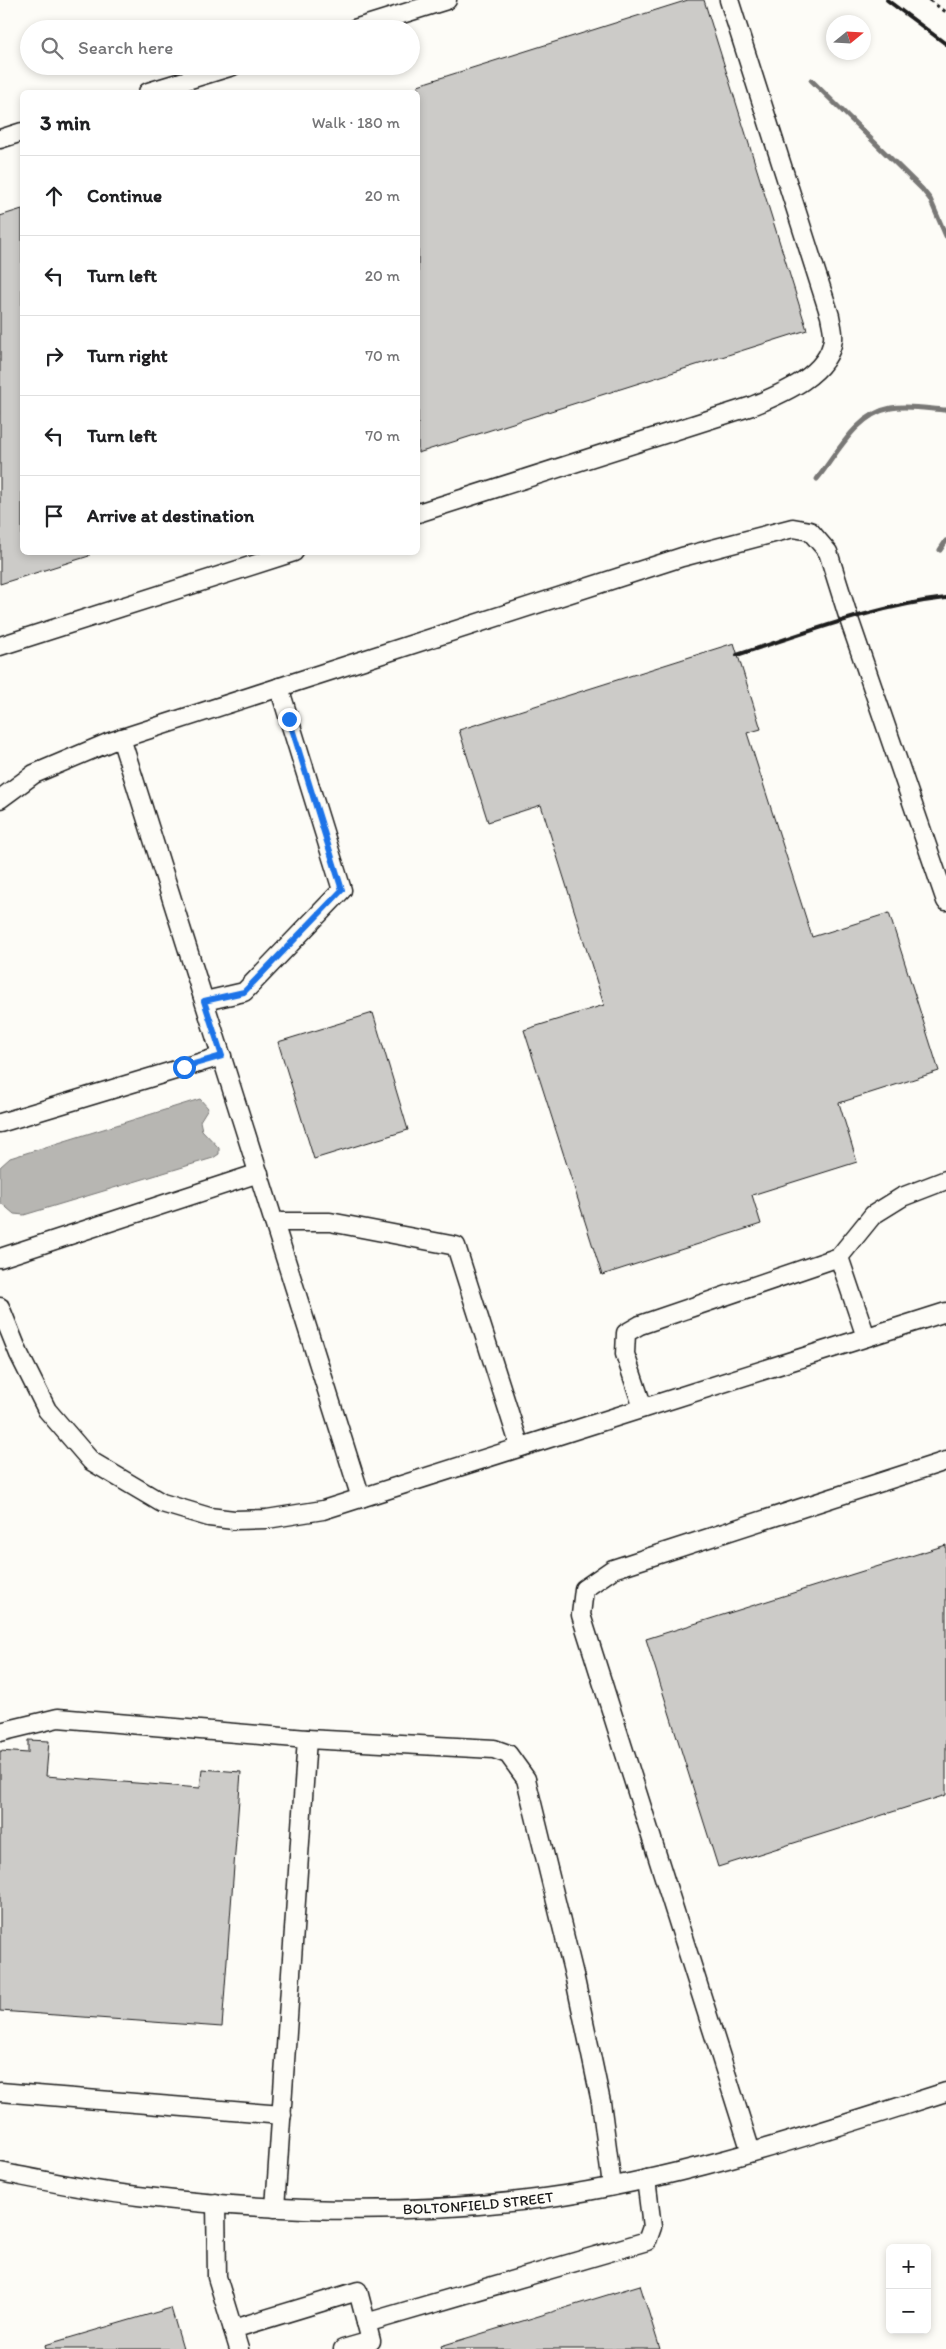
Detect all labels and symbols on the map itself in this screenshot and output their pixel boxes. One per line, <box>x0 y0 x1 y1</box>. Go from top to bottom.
north arrow <box>826 15 871 60</box>
route end <box>278 708 301 731</box>
route start <box>173 1056 196 1079</box>
street label: BOLTONFIELD STREET <box>402 2188 555 2218</box>

